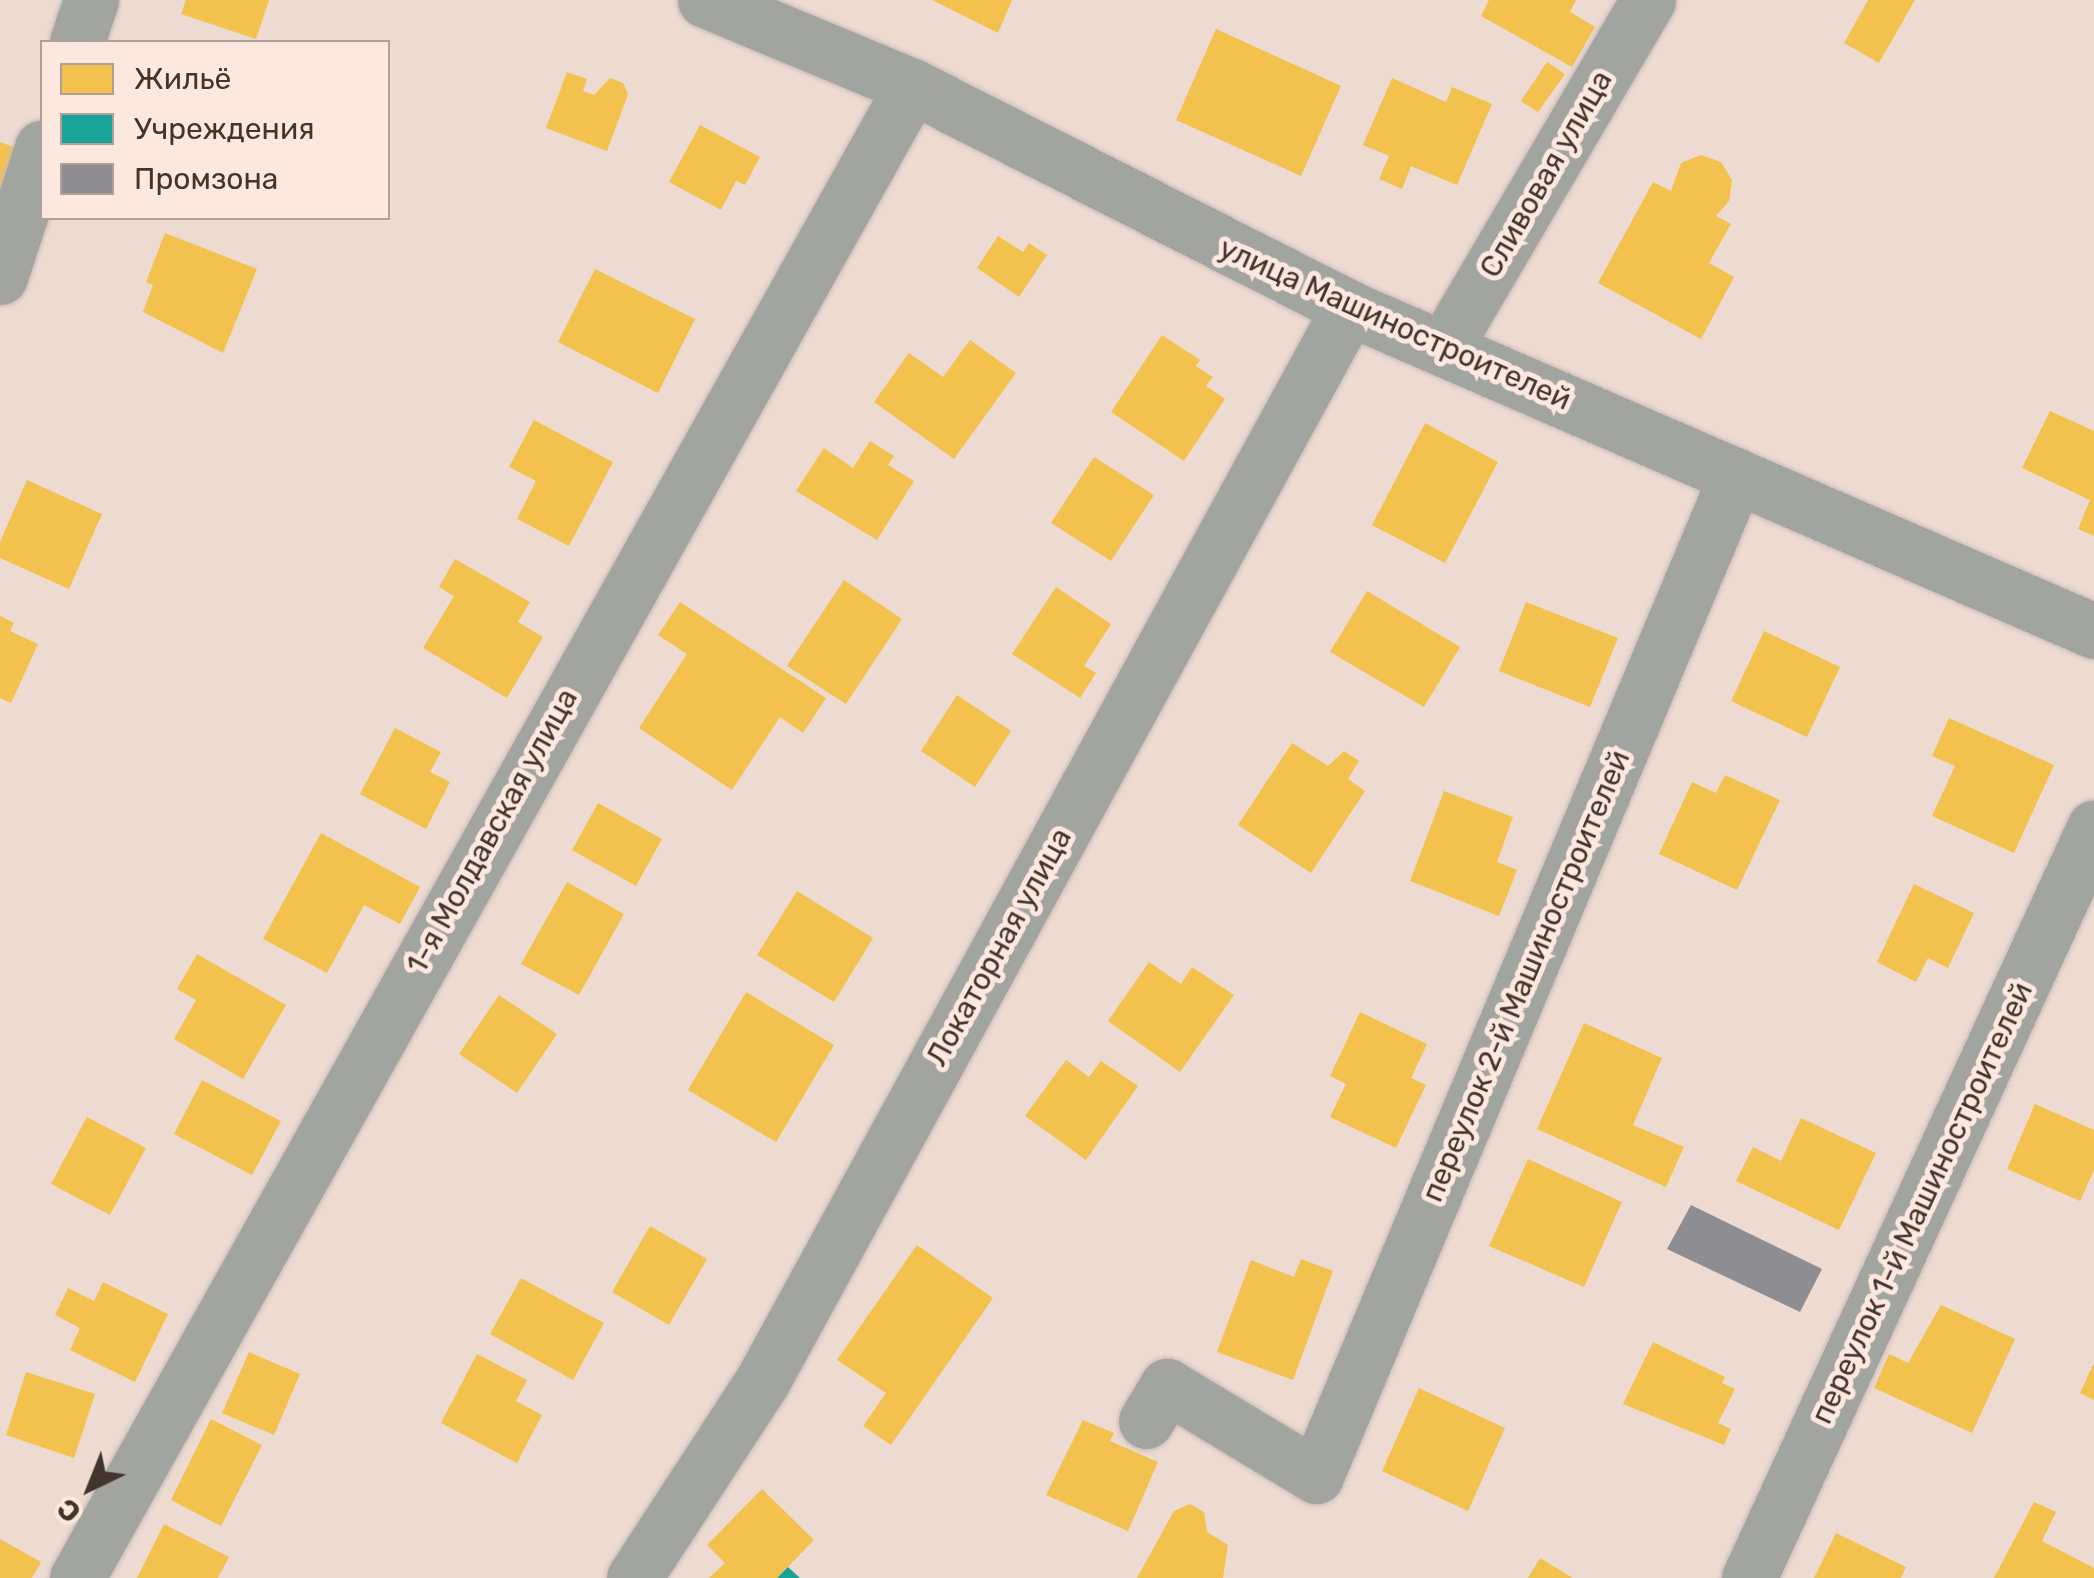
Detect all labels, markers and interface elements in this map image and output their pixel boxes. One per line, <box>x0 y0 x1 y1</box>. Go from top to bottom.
legend <box>40 40 390 220</box>
text: Жильё <box>134 61 231 97</box>
street label: Сливовая улица <box>1472 64 1620 284</box>
text: Учреждения <box>134 111 315 147</box>
text: Промзона <box>134 161 278 197</box>
street label: улица Машиностроителей <box>1214 230 1576 418</box>
street label: 1-я Молдавская улица <box>399 682 585 980</box>
street label: переулок 2-й Машиностроителей <box>1414 745 1638 1207</box>
street label: Локаторная улица <box>919 822 1079 1072</box>
street label: переулок 1-й Машиностроителей <box>1804 977 2040 1429</box>
north arrow <box>40 1438 140 1538</box>
text: С <box>51 1492 88 1529</box>

